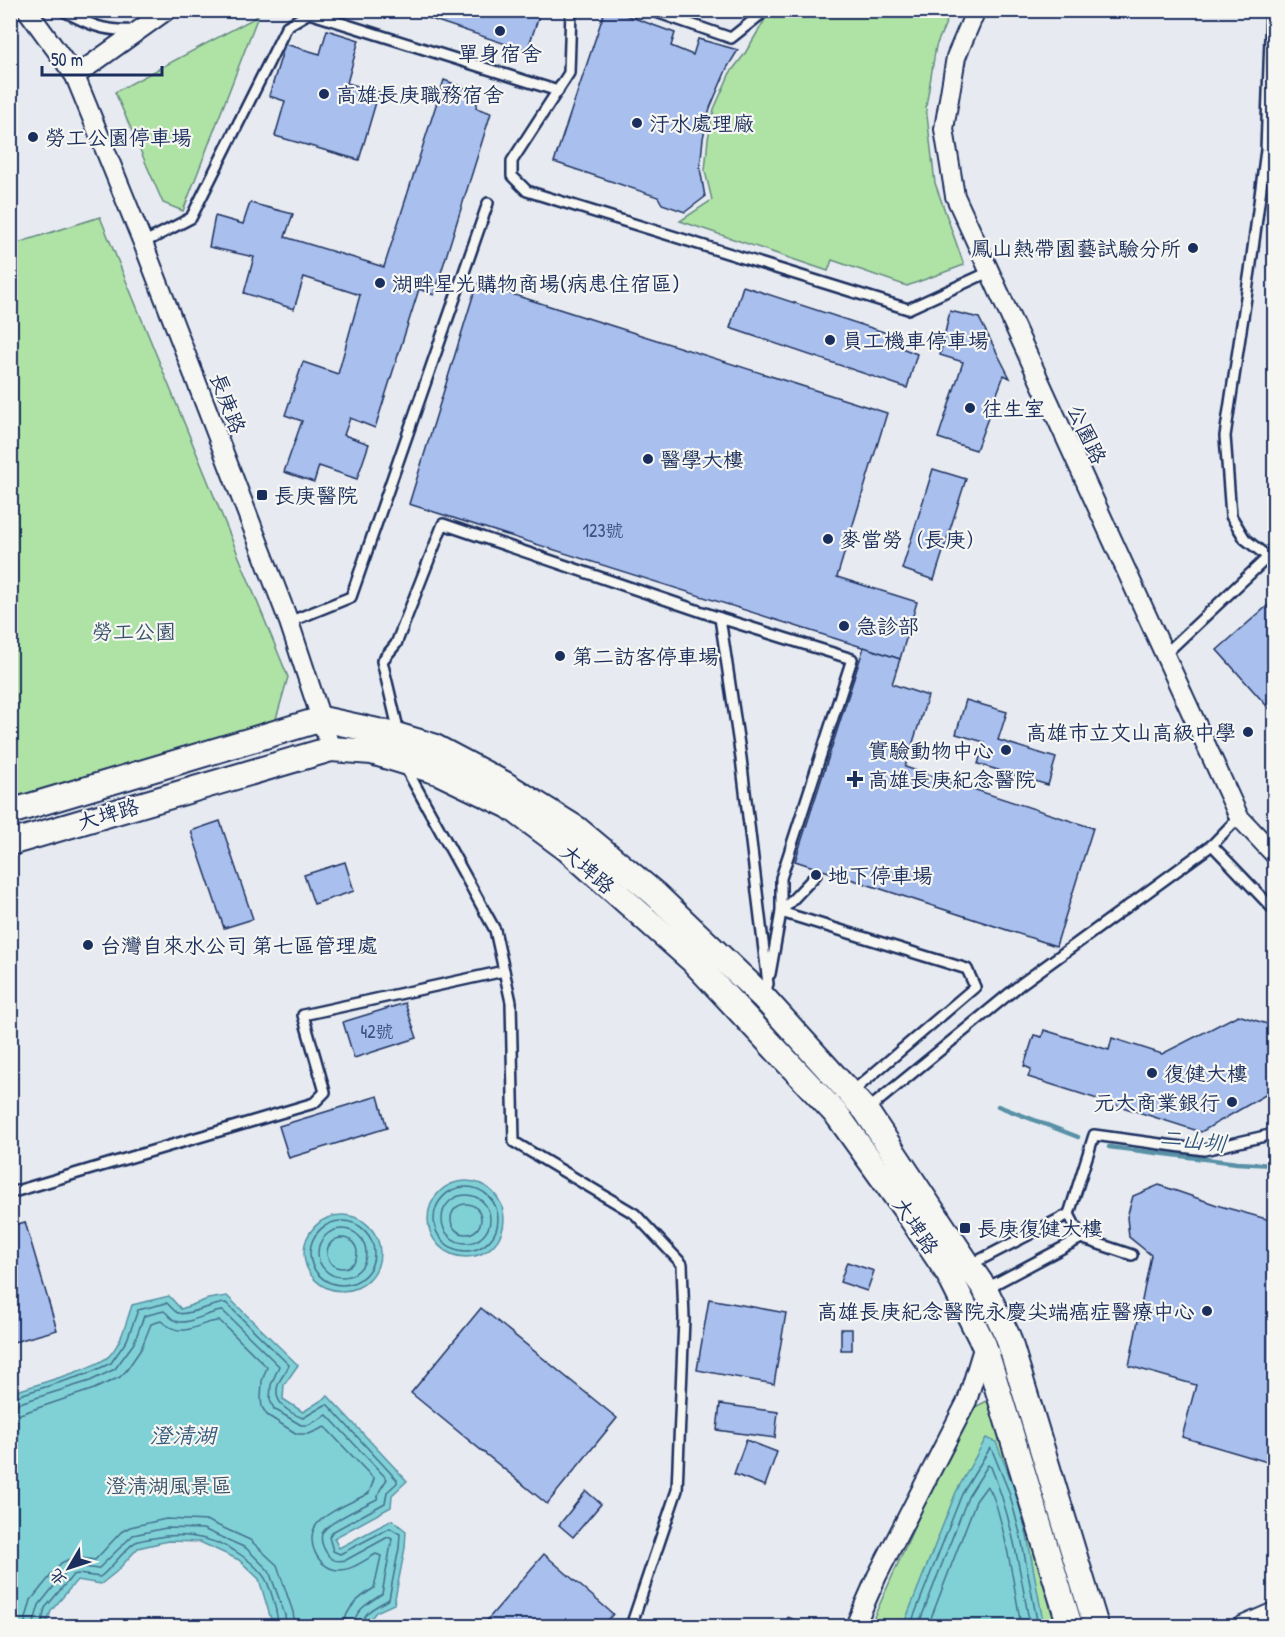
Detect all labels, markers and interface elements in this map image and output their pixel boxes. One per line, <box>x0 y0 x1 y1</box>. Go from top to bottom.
marker: 單身宿舍 <box>493 24 507 38</box>
scale bar <box>42 39 162 77</box>
place label: 單身宿舍 <box>458 39 542 68</box>
text: 50 m <box>51 47 83 72</box>
place label: 高雄長庚職務宿舍 <box>336 80 504 109</box>
marker: 高雄長庚職務宿舍 <box>317 87 331 101</box>
place label: 汙水處理廠 <box>649 109 754 138</box>
marker: 汙水處理廠 <box>630 116 644 130</box>
place label: 勞工公園停車場 <box>45 123 192 152</box>
marker: 勞工公園停車場 <box>26 130 40 144</box>
place label: 鳳山熱帶園藝試驗分所 <box>971 234 1181 263</box>
marker: 鳳山熱帶園藝試驗分所 <box>1186 241 1200 255</box>
place label: 湖畔星光購物商場(病患住宿區) <box>392 269 680 298</box>
marker: 湖畔星光購物商場(病患住宿區) <box>373 276 387 290</box>
place label: 員工機車停車場 <box>842 326 989 355</box>
marker: 員工機車停車場 <box>823 333 837 347</box>
street label: 長庚路 <box>203 368 253 438</box>
place label: 往生室 <box>982 394 1045 423</box>
street label: 公園路 <box>1061 399 1113 469</box>
marker: 往生室 <box>963 401 977 415</box>
place label: 醫學大樓 <box>660 445 744 474</box>
marker: 醫學大樓 <box>641 452 655 466</box>
place label: 長庚醫院 <box>274 481 358 510</box>
marker: 長庚醫院 <box>255 488 269 502</box>
house number: 123號 <box>582 518 624 543</box>
place label: 麥當勞（長庚） <box>840 525 987 554</box>
marker: 麥當勞（長庚） <box>821 532 835 546</box>
place label: 急診部 <box>856 612 919 641</box>
park label: 勞工公園 <box>92 617 176 646</box>
marker: 急診部 <box>837 619 851 633</box>
place label: 第二訪客停車場 <box>572 642 719 671</box>
marker: 第二訪客停車場 <box>553 649 567 663</box>
place label: 高雄市立文山高級中學 <box>1026 718 1236 747</box>
marker: 高雄市立文山高級中學 <box>1241 725 1255 739</box>
place label: 實驗動物中心 <box>868 736 994 765</box>
marker: 實驗動物中心 <box>999 743 1013 757</box>
place label: 高雄長庚紀念醫院 <box>868 765 1036 794</box>
marker: 高雄長庚紀念醫院 <box>846 770 864 788</box>
street label: 大埤路 <box>74 791 142 837</box>
street label: 大埤路 <box>555 837 621 901</box>
place label: 地下停車場 <box>828 861 933 890</box>
marker: 地下停車場 <box>809 868 823 882</box>
place label: 台灣自來水公司 第七區管理處 <box>100 931 378 960</box>
marker: 台灣自來水公司 第七區管理處 <box>81 938 95 952</box>
house number: 42號 <box>360 1019 394 1044</box>
place label: 復健大樓 <box>1164 1059 1248 1088</box>
marker: 復健大樓 <box>1145 1066 1159 1080</box>
place label: 元大商業銀行 <box>1094 1088 1220 1117</box>
marker: 元大商業銀行 <box>1225 1095 1239 1109</box>
water label: 二山圳 <box>1159 1122 1229 1159</box>
street label: 大埤路 <box>886 1192 946 1260</box>
place label: 長庚復健大樓 <box>977 1214 1103 1243</box>
marker: 長庚復健大樓 <box>958 1221 972 1235</box>
place label: 高雄長庚紀念醫院永慶尖端癌症醫療中心 <box>817 1297 1195 1326</box>
marker: 高雄長庚紀念醫院永慶尖端癌症醫療中心 <box>1200 1304 1214 1318</box>
water label: 澄清湖 <box>150 1420 218 1450</box>
park label: 澄清湖風景區 <box>106 1471 232 1500</box>
north arrow <box>39 1538 99 1598</box>
text: 北 <box>44 1564 71 1591</box>

